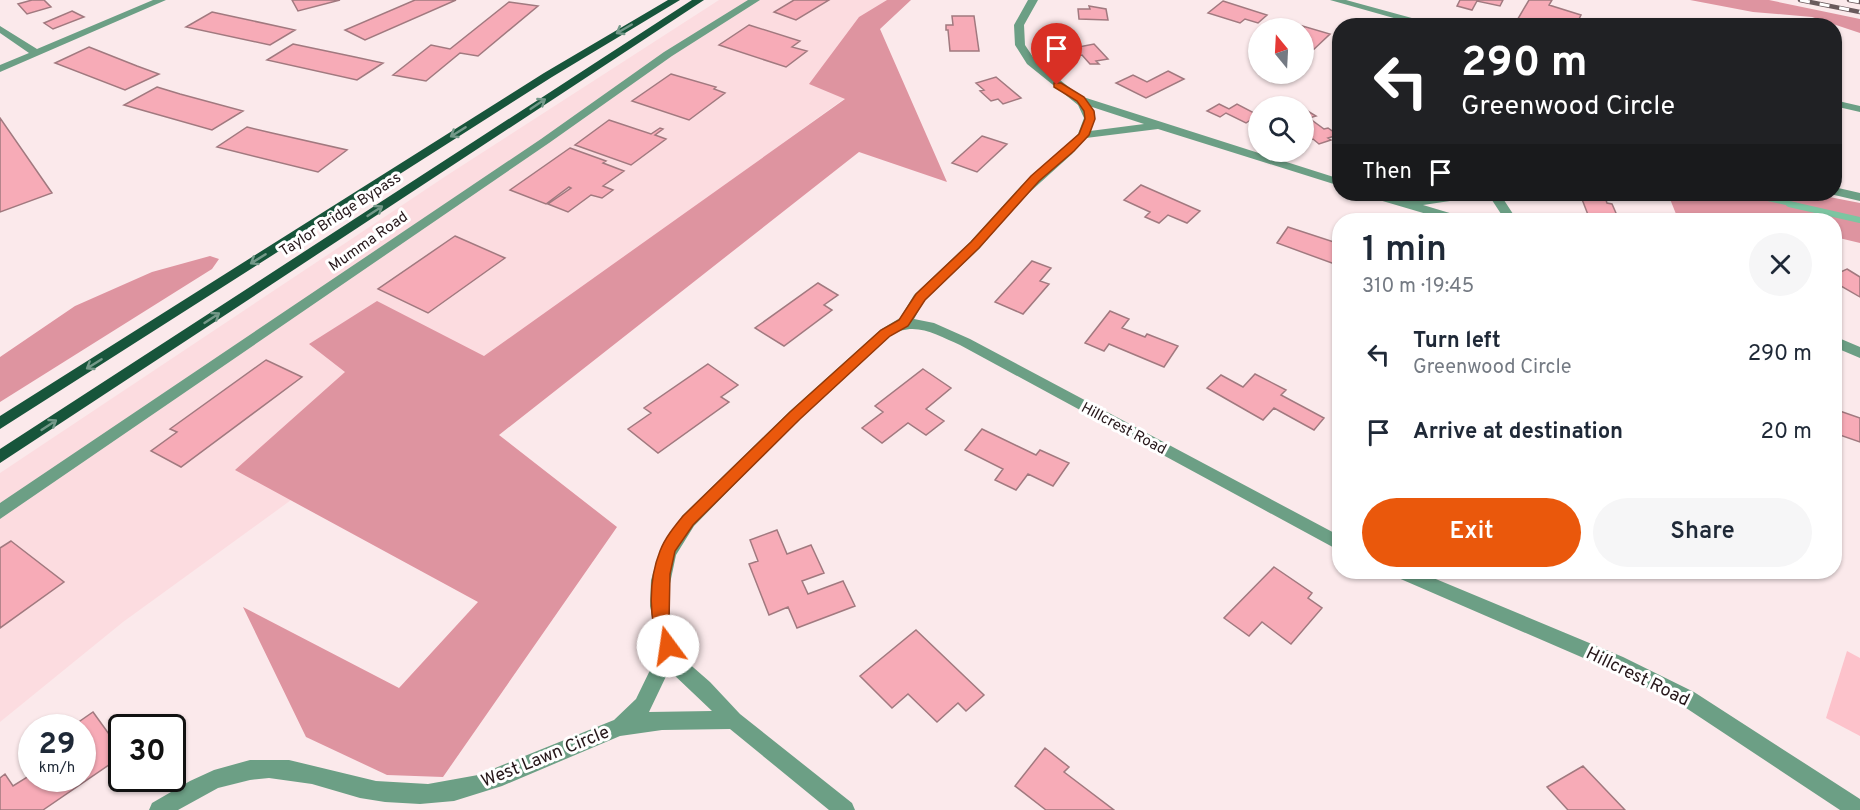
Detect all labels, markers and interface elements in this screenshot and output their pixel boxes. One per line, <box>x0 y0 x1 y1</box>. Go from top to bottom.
north arrow <box>1248 18 1314 84</box>
map controls <box>1248 18 1314 162</box>
one-way arrow <box>616 23 633 35</box>
pin <box>1031 23 1082 85</box>
icon: arrive <box>1040 32 1073 65</box>
text: 290 m <box>1461 38 1588 91</box>
icon: left <box>1362 42 1440 120</box>
text: Greenwood Circle <box>1461 90 1675 124</box>
button: search <box>1248 96 1314 162</box>
one-way arrow <box>529 98 546 110</box>
one-way arrow <box>450 126 467 138</box>
icon: arrive <box>1424 156 1457 189</box>
text: Then <box>1362 159 1412 186</box>
street label: Taylor Bridge Bypass <box>276 169 405 262</box>
one-way arrow <box>366 205 383 217</box>
street label: Mumma Road <box>326 208 412 277</box>
text: 1 min <box>1362 228 1447 274</box>
button: close <box>1749 233 1812 296</box>
one-way arrow <box>250 253 267 265</box>
text: 310 m · 19:45 <box>1362 274 1474 300</box>
one-way arrow <box>203 312 220 324</box>
text: Turn left <box>1413 328 1501 355</box>
icon: left <box>1362 338 1395 371</box>
text: 290 m <box>1748 341 1812 368</box>
text: Greenwood Circle <box>1413 355 1571 381</box>
one-way arrow <box>85 357 102 370</box>
street label: Hillcrest Road <box>1077 399 1169 460</box>
icon: arrive <box>1362 416 1395 449</box>
one-way arrow <box>40 418 57 430</box>
text: Arrive at destination <box>1413 419 1623 446</box>
text: 20 m <box>1761 419 1812 446</box>
button: Exit <box>1362 498 1581 567</box>
button: Share <box>1593 498 1812 567</box>
position arrow <box>636 614 700 678</box>
street label: Hillcrest Road <box>1582 642 1693 712</box>
speed limit sign: 30 <box>108 714 186 792</box>
street label: West Lawn Circle <box>478 721 613 794</box>
text: 29 <box>39 727 75 764</box>
text: km/h <box>39 759 75 778</box>

